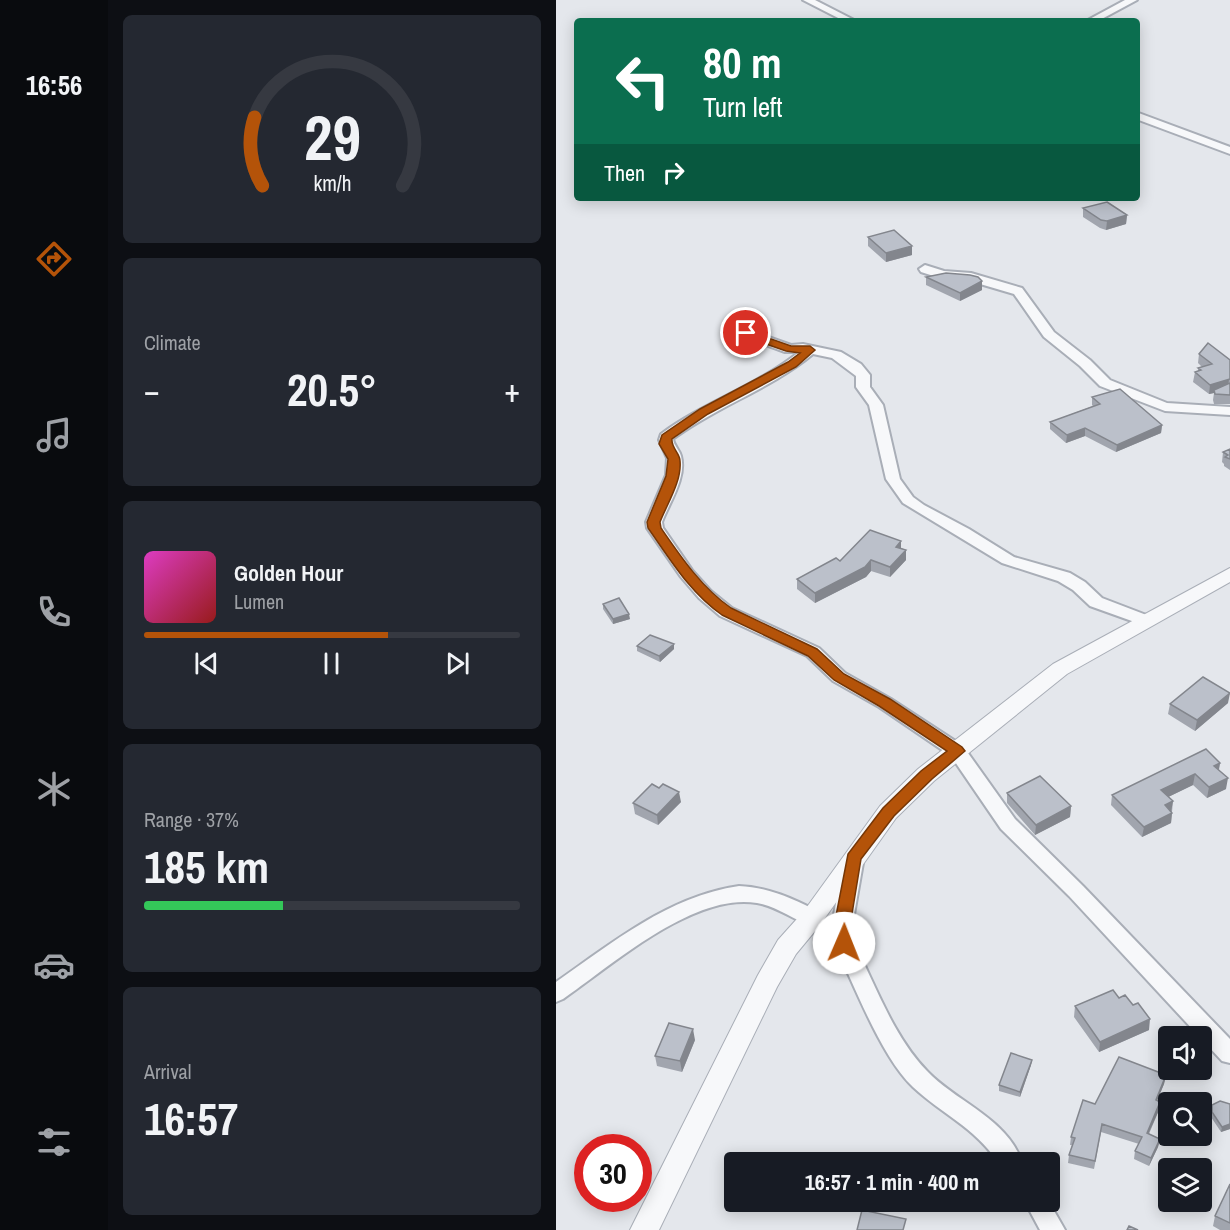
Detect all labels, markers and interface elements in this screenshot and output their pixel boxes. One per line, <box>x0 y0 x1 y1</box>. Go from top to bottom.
text: 80 m <box>703 35 782 91</box>
icon: left <box>604 42 682 120</box>
text: 16:56 <box>26 67 82 103</box>
text: Turn left <box>703 89 782 125</box>
text: 29 <box>304 95 360 179</box>
icon: right <box>657 156 690 189</box>
text: Then <box>604 158 645 188</box>
text: km/h <box>313 169 351 198</box>
icon: directions <box>33 238 75 280</box>
pin <box>720 307 771 358</box>
icon: arrive <box>729 316 762 349</box>
text: Climate <box>144 329 201 356</box>
text: 20.5° <box>287 359 377 420</box>
text: − <box>144 368 160 412</box>
text: + <box>504 368 520 412</box>
icon: music <box>33 414 75 456</box>
text: Golden Hour <box>234 558 343 588</box>
text: Lumen <box>234 588 284 615</box>
icon: phone <box>33 591 75 633</box>
icon: previous <box>190 647 223 680</box>
icon: pause <box>315 647 348 680</box>
icon: next <box>441 647 474 680</box>
icon: climate <box>33 768 75 810</box>
text: Range · 37% <box>144 806 239 833</box>
text: 185 km <box>144 836 269 897</box>
position arrow <box>812 911 876 975</box>
icon: car <box>33 944 75 986</box>
map controls <box>1158 1026 1212 1212</box>
button: sound <box>1158 1026 1212 1080</box>
text: Arrival <box>144 1058 191 1085</box>
text: 16:57 <box>144 1088 238 1149</box>
button: search <box>1158 1092 1212 1146</box>
icon: filters <box>33 1121 75 1163</box>
speed limit sign: 30 <box>574 1134 652 1212</box>
button: layers <box>1158 1158 1212 1212</box>
text: 16:57 · 1 min · 400 m <box>805 1167 979 1197</box>

